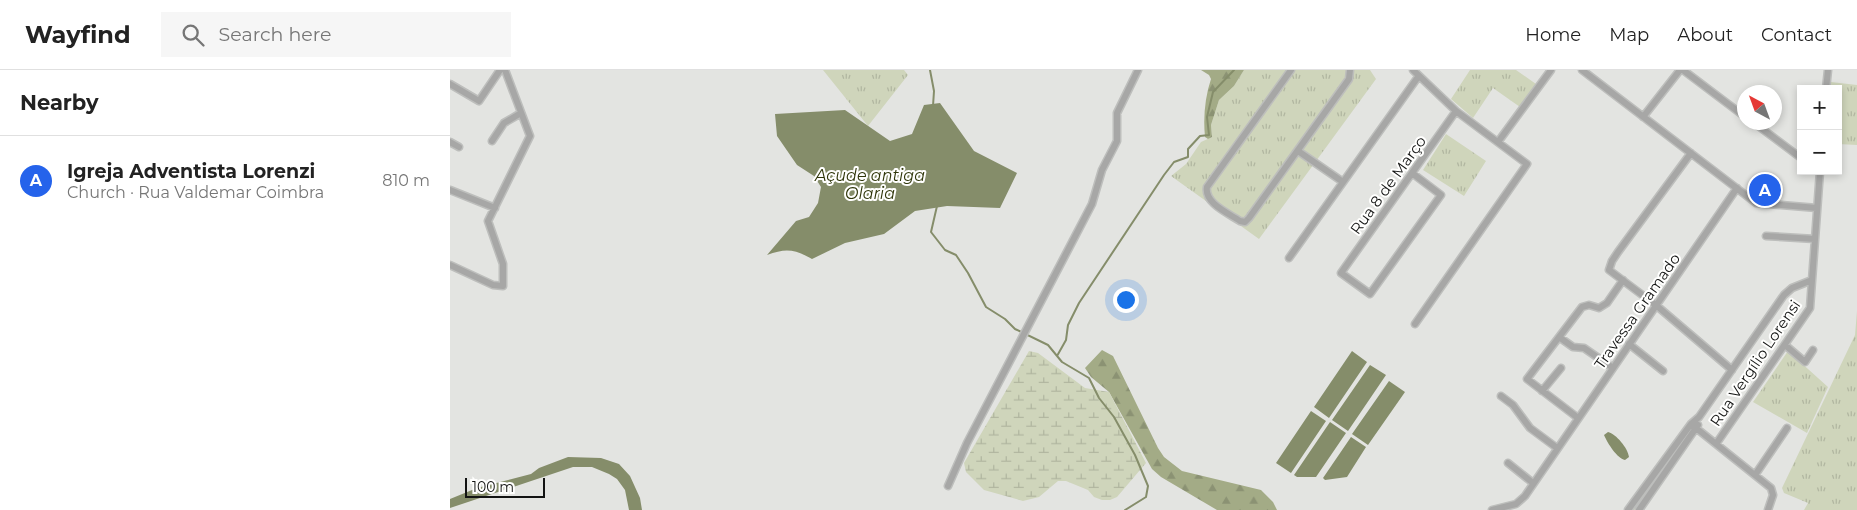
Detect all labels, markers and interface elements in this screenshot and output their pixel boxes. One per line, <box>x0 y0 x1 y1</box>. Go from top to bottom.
search box <box>161 12 511 57</box>
text: Wayfind <box>25 20 131 49</box>
icon: search <box>179 21 207 49</box>
text: Search here <box>219 23 332 46</box>
text: Home <box>1525 24 1581 46</box>
text: Map <box>1609 24 1649 46</box>
text: About <box>1677 24 1733 46</box>
text: Contact <box>1761 24 1832 46</box>
north arrow <box>1737 85 1782 130</box>
map controls <box>1797 85 1842 175</box>
button: + <box>1797 85 1842 130</box>
text: Nearby <box>20 90 99 115</box>
button: − <box>1797 130 1842 175</box>
street label: Rua 8 de Março <box>1346 132 1430 238</box>
text: Igreja Adventista Lorenzi <box>67 160 315 183</box>
water label: Açude antiga Olaria <box>814 166 925 203</box>
text: A <box>30 171 42 190</box>
text: 810 m <box>382 171 430 190</box>
pin: A <box>1749 171 1781 209</box>
text: Church · Rua Valdemar Coimbra <box>67 183 324 202</box>
street label: Travessa Gramado <box>1590 249 1684 373</box>
your location <box>1113 287 1139 313</box>
street label: Rua Vergílio Lorensi <box>1706 296 1804 430</box>
scale bar <box>465 475 545 498</box>
text: 100 m <box>472 478 514 496</box>

